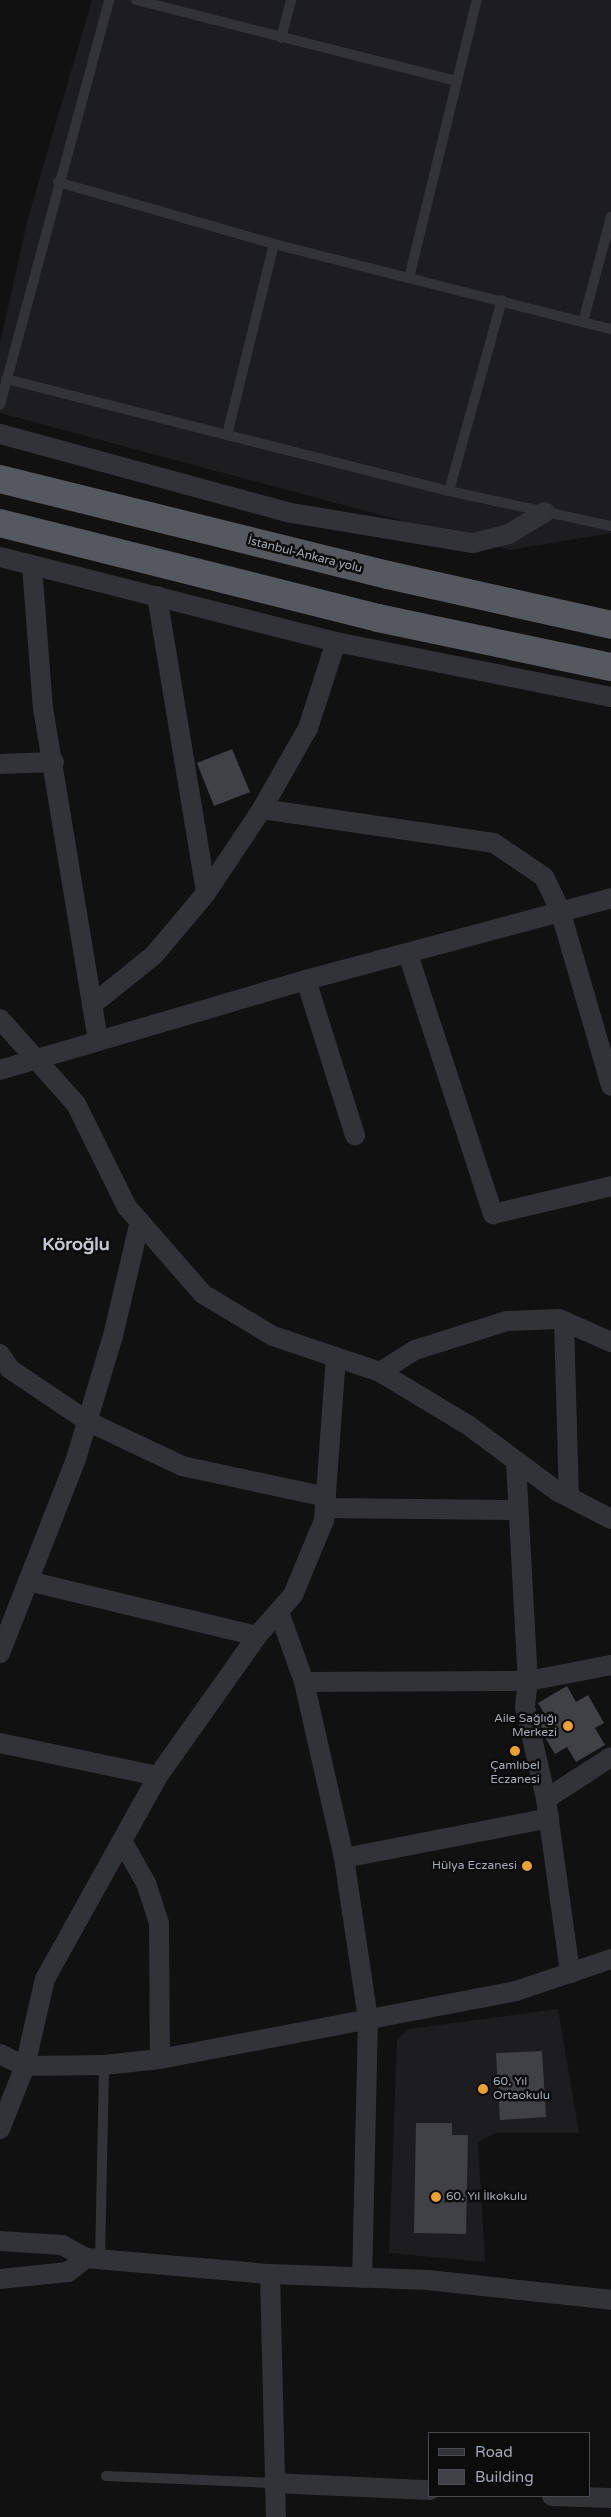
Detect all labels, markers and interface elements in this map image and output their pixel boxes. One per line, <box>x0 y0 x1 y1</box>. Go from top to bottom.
street label: İstanbul-Ankara yolu <box>246 534 364 576</box>
district label: Köroğlu <box>42 1233 110 1255</box>
place label: Aile Sağlığı Merkezi <box>494 1712 557 1740</box>
marker: Aile Sağlığı Merkezi <box>561 1719 575 1733</box>
marker: Çamlıbel Eczanesi <box>509 1745 521 1757</box>
place label: Çamlıbel Eczanesi <box>490 1759 540 1787</box>
place label: Hülya Eczanesi <box>432 1859 517 1873</box>
marker: Hülya Eczanesi <box>521 1860 533 1872</box>
place label: 60. Yıl Ortaokulu <box>493 2075 550 2103</box>
marker: 60. Yıl Ortaokulu <box>477 2083 489 2095</box>
place label: 60. Yıl İlkokulu <box>446 2190 527 2204</box>
marker: 60. Yıl İlkokulu <box>430 2191 442 2203</box>
legend <box>428 2432 591 2497</box>
text: Road <box>475 2443 513 2461</box>
text: Building <box>475 2468 534 2486</box>

